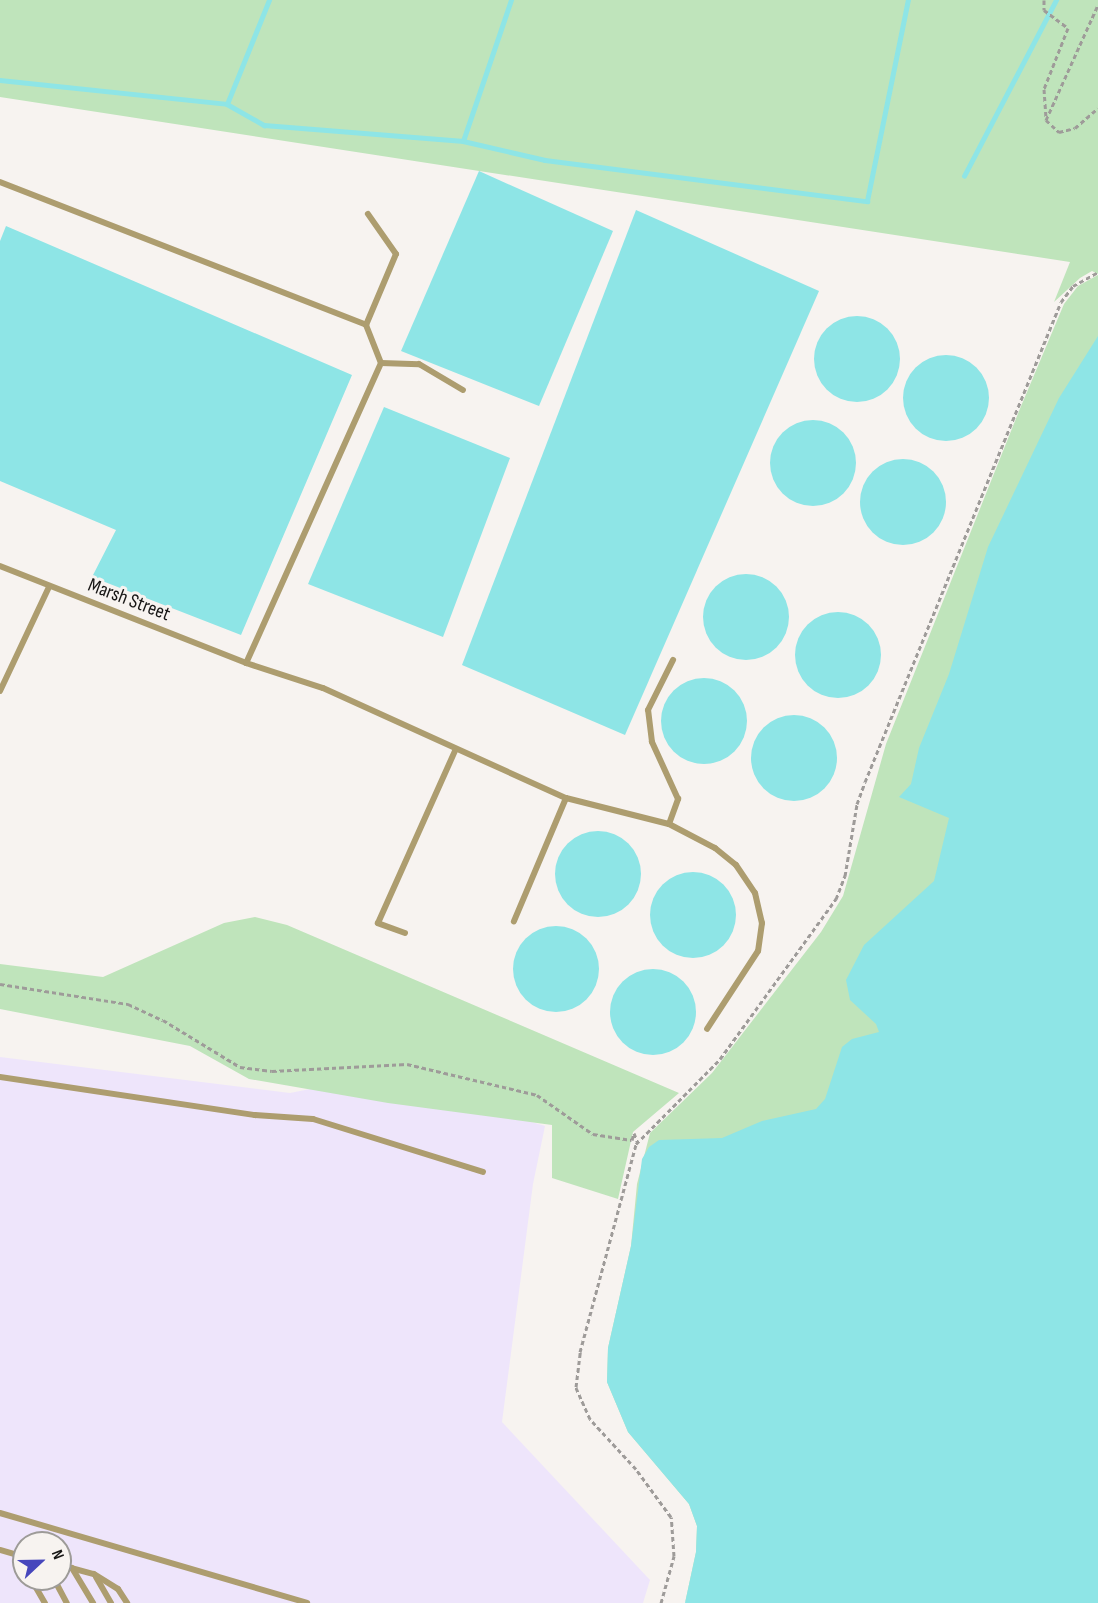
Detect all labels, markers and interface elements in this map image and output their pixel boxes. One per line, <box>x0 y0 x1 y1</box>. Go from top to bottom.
street label: Marsh Street <box>84 573 174 627</box>
north arrow <box>12 1531 72 1591</box>
text: N <box>47 1547 68 1562</box>

